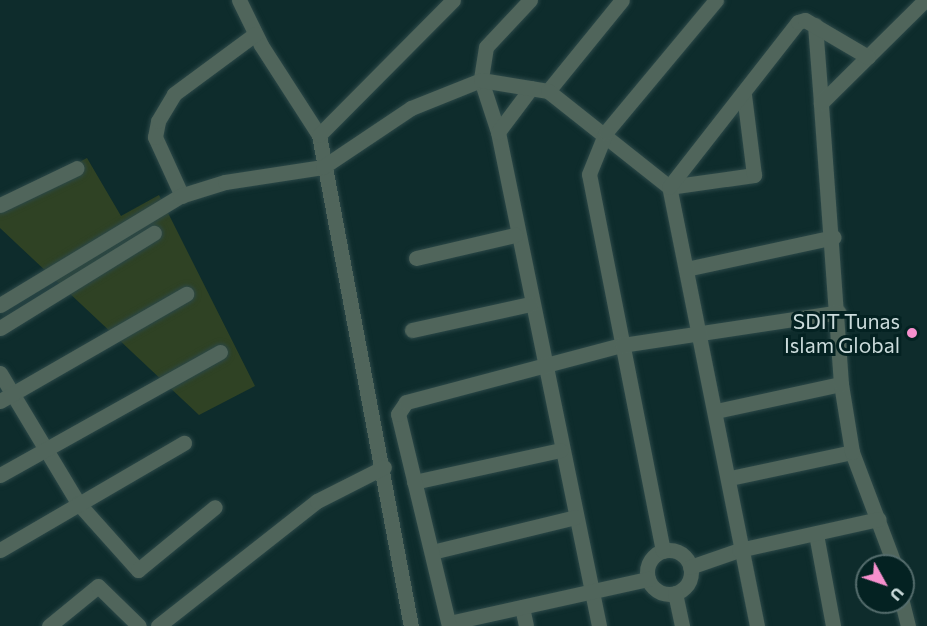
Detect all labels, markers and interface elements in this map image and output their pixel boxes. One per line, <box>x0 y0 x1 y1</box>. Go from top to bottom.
place label: SDIT Tunas Islam Global <box>784 308 900 358</box>
marker: SDIT Tunas Islam Global <box>905 326 919 340</box>
north arrow <box>855 554 915 614</box>
text: U <box>887 584 909 605</box>

